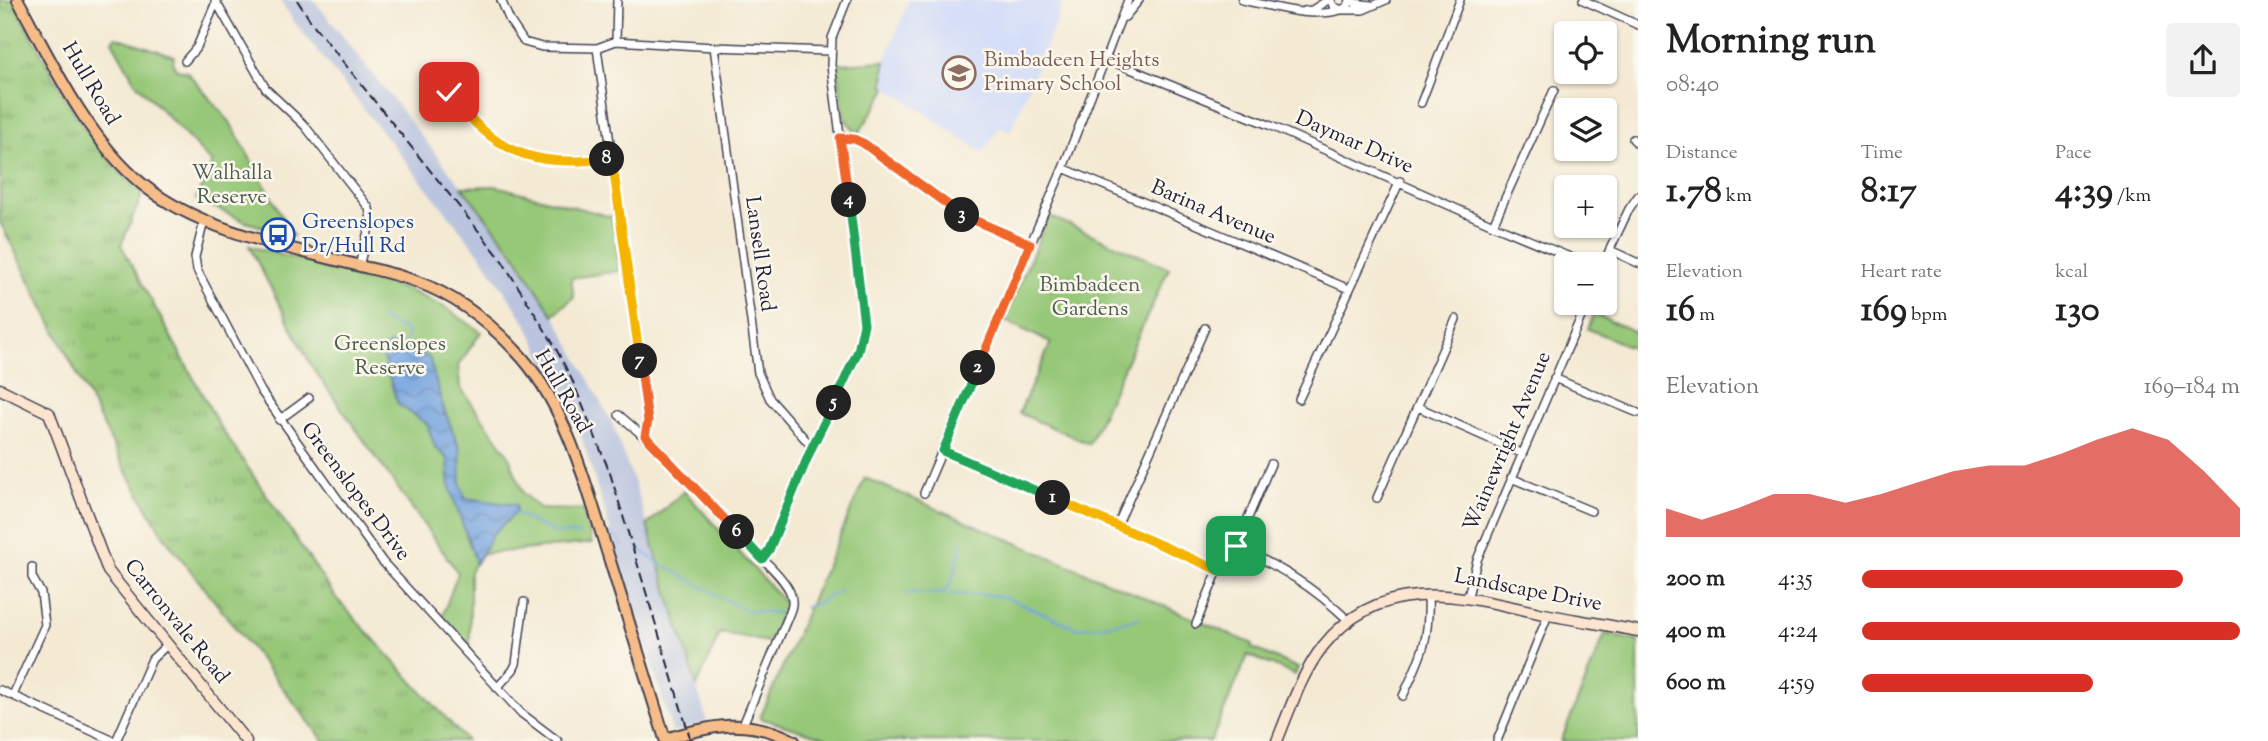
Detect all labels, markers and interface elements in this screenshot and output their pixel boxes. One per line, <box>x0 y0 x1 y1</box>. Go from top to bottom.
text: Morning run <box>1666 16 1876 70</box>
map controls <box>1554 21 1617 315</box>
button: locate <box>1554 21 1617 84</box>
button: share <box>2166 23 2240 97</box>
street label: Hull Road <box>53 37 127 131</box>
place label: Bimbadeen Heights Primary School <box>984 46 1159 100</box>
school or university icon: Bimbadeen Heights Primary School <box>940 54 978 92</box>
pin <box>419 62 479 122</box>
text: 08:40 <box>1666 69 1719 102</box>
icon: check <box>430 73 468 111</box>
button: layers <box>1554 98 1617 161</box>
street label: Daymar Drive <box>1290 104 1418 182</box>
text: Distance <box>1666 140 1738 167</box>
text: Time <box>1861 140 1903 167</box>
text: Pace <box>2055 140 2092 167</box>
pin: 8 <box>590 142 624 176</box>
text: 8 <box>602 145 611 172</box>
park label: Walhalla Reserve <box>191 159 273 213</box>
text: 1.78 <box>1666 167 1722 218</box>
text: 8:17 <box>1861 167 1917 218</box>
text: 4:39 <box>2055 167 2113 218</box>
street label: Barina Avenue <box>1146 173 1280 253</box>
button: + <box>1554 175 1617 238</box>
pin: 4 <box>832 182 866 218</box>
text: km <box>1722 183 1752 210</box>
text: /km <box>2113 183 2151 210</box>
text: 4 <box>844 186 853 213</box>
street label: Lansell Road <box>736 194 782 314</box>
pin: 3 <box>944 198 979 232</box>
text: 3 <box>958 201 965 228</box>
place label: Greenslopes Dr/Hull Rd <box>302 208 414 262</box>
bus stop icon: Greenslopes Dr/Hull Rd <box>259 216 297 254</box>
button: − <box>1554 252 1617 315</box>
text: Elevation <box>1666 259 1743 286</box>
text: Heart rate <box>1861 259 1942 286</box>
text: kcal <box>2055 259 2088 286</box>
park label: Bimbadeen Gardens <box>1040 271 1140 325</box>
text: 16 <box>1666 286 1695 337</box>
text: 169 <box>1861 286 1907 337</box>
text: 130 <box>2055 286 2100 337</box>
text: m <box>1695 302 1715 329</box>
text: bpm <box>1907 302 1947 329</box>
park label: Greenslopes Reserve <box>334 330 446 384</box>
pin: 7 <box>622 344 658 378</box>
street label: Hull Road <box>526 345 598 439</box>
text: 7 <box>635 347 644 374</box>
street label: Wainewright Avenue <box>1456 347 1560 537</box>
pin: 2 <box>960 350 996 386</box>
text: 2 <box>973 354 982 381</box>
text: Elevation <box>1666 371 1759 404</box>
text: 169–184 m <box>2144 371 2240 404</box>
pin: 5 <box>816 386 852 420</box>
text: 5 <box>830 389 837 416</box>
street label: Greenslopes Drive <box>293 416 417 568</box>
pin: 1 <box>1036 480 1070 516</box>
text: 1 <box>1049 484 1056 511</box>
pin: 6 <box>720 514 754 550</box>
pin <box>1206 516 1266 576</box>
text: 6 <box>732 518 741 545</box>
icon: arrive <box>1217 527 1255 565</box>
street label: Carronvale Road <box>116 553 236 691</box>
street label: Landscape Drive <box>1451 562 1605 620</box>
text: 200 m <box>1666 563 1725 596</box>
text: 4:35 <box>1778 563 1813 596</box>
text: 400 m <box>1666 615 1726 648</box>
text: 4:24 <box>1778 615 1818 648</box>
text: 600 m <box>1666 667 1726 700</box>
text: 4:59 <box>1778 667 1815 700</box>

